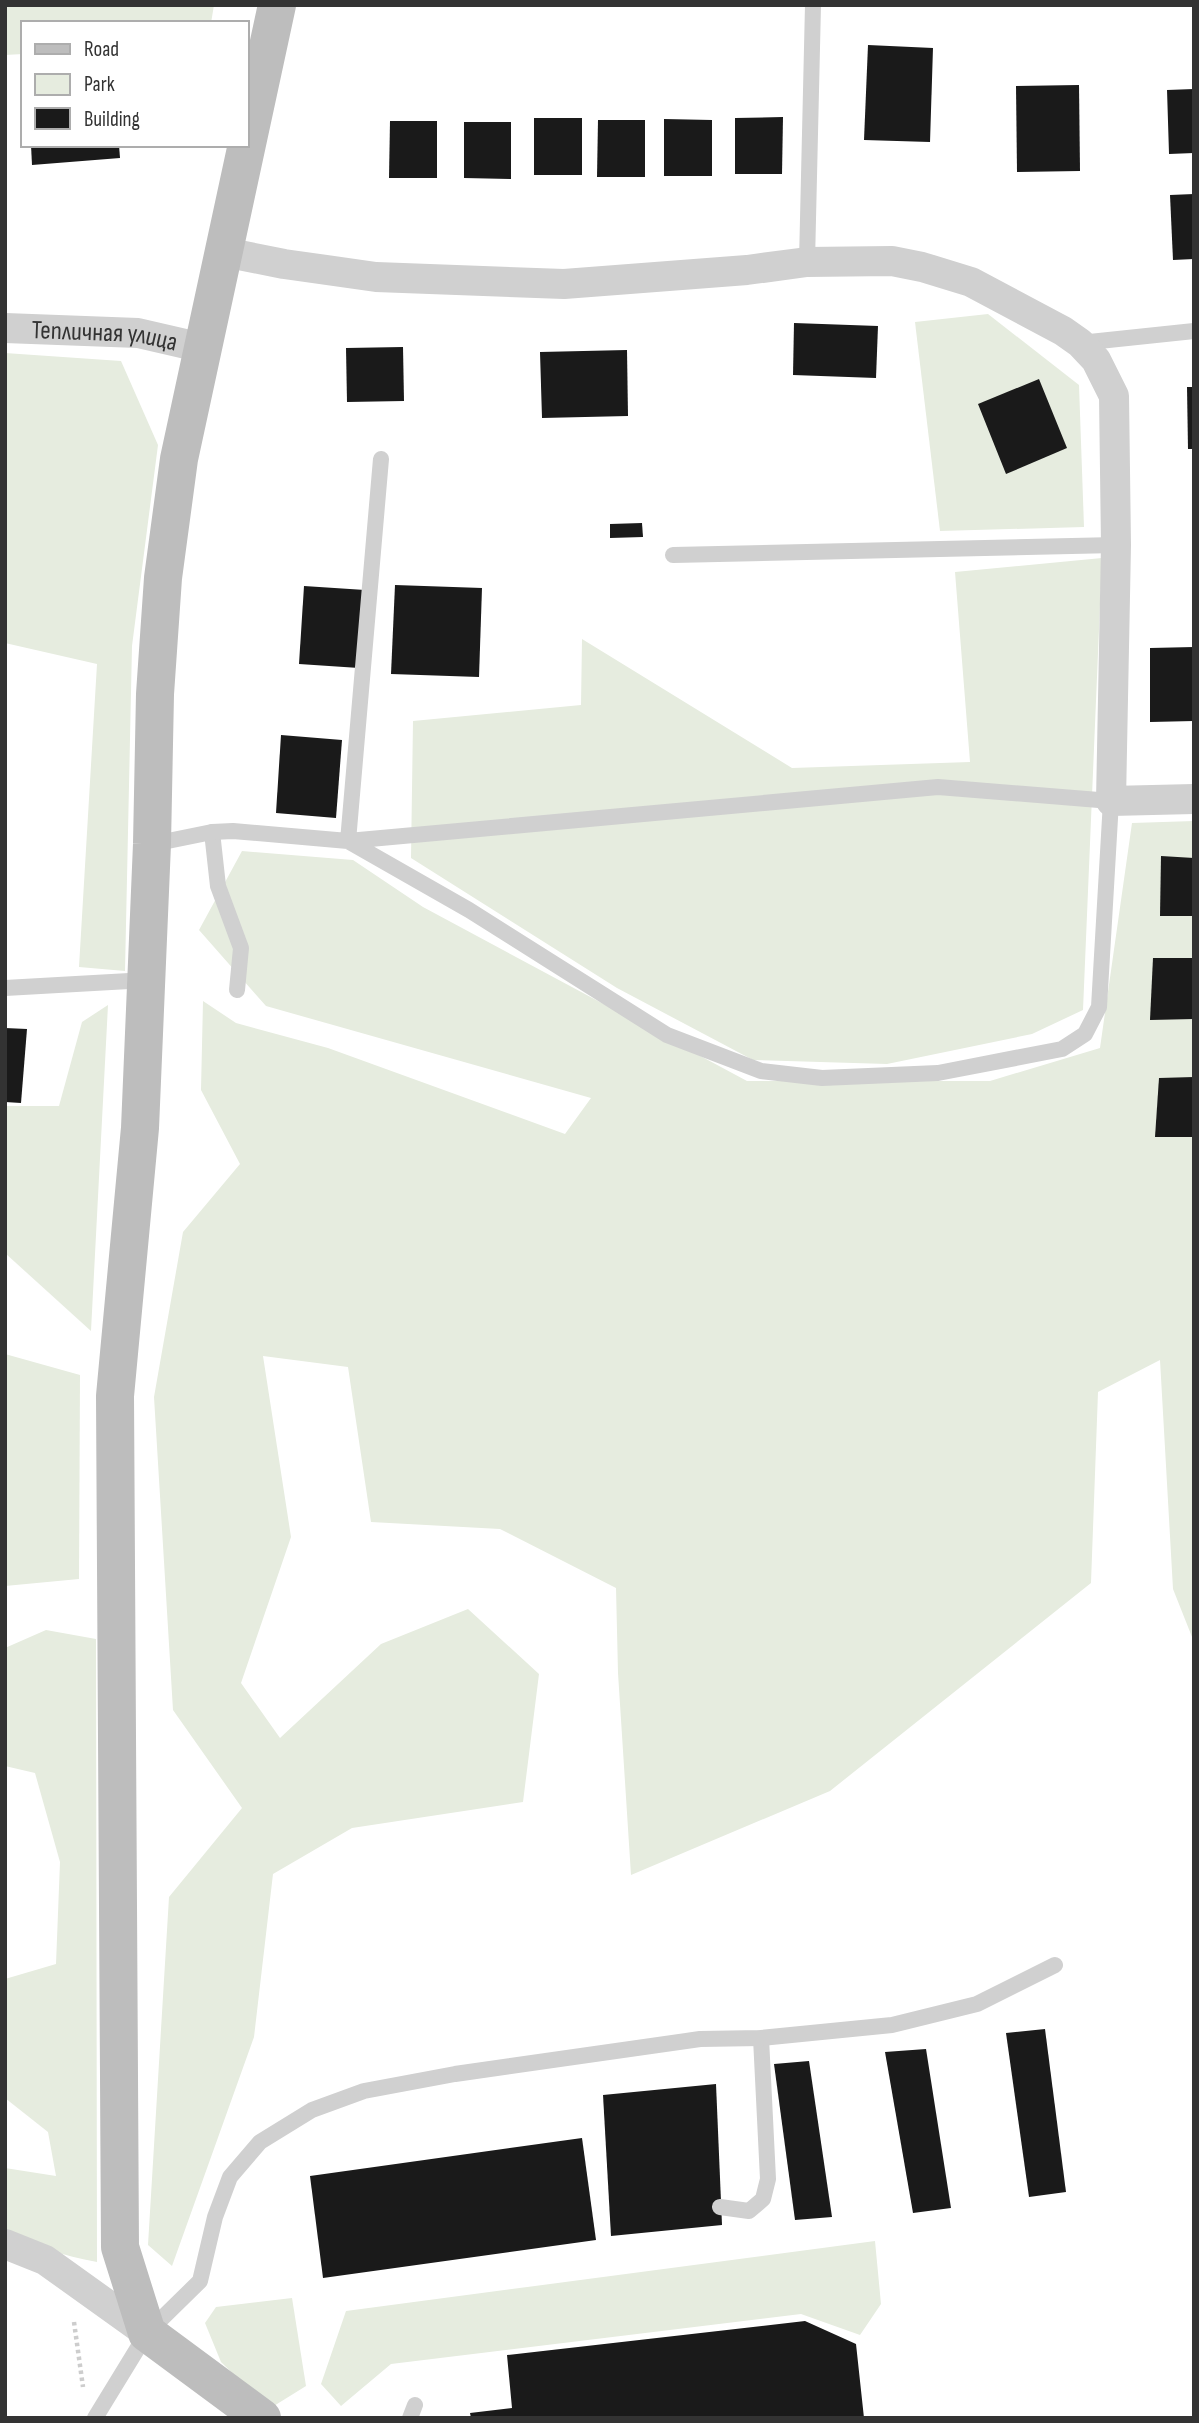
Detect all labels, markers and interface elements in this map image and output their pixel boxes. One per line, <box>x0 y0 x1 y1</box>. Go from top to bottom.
legend <box>21 21 248 147</box>
text: Road <box>84 37 119 62</box>
text: Park <box>84 72 115 97</box>
text: Building <box>84 107 140 132</box>
street label: Тепличная улица <box>31 315 180 359</box>

